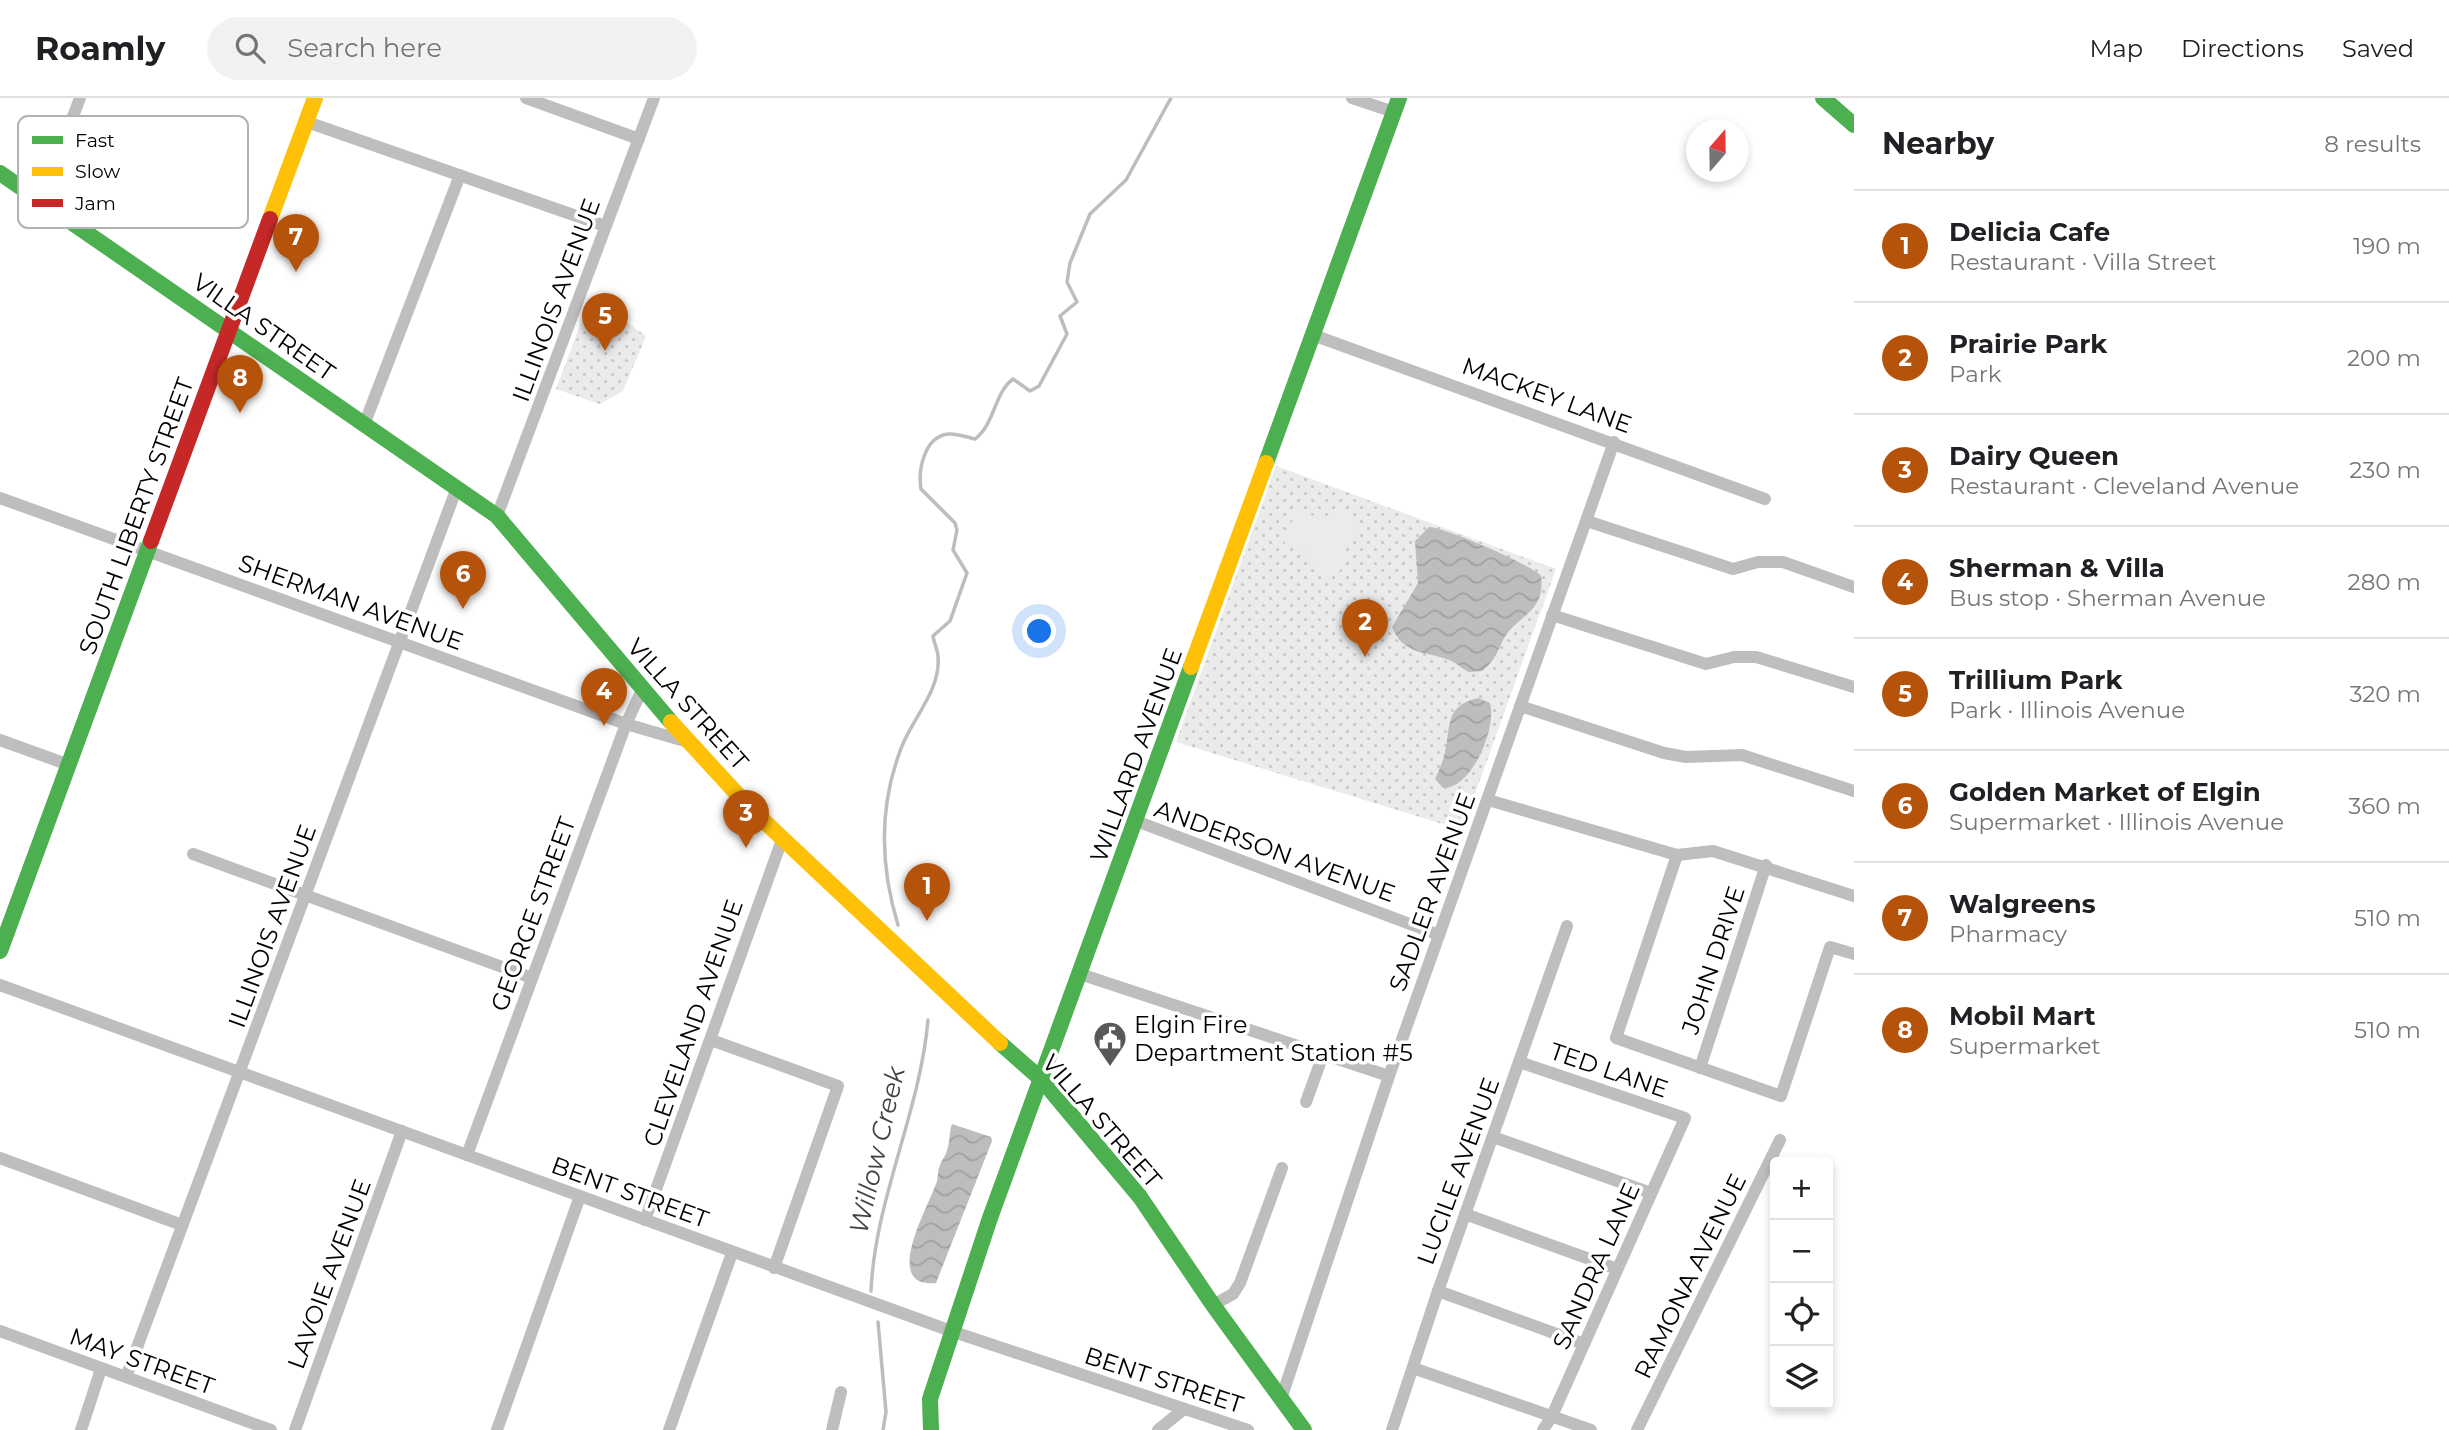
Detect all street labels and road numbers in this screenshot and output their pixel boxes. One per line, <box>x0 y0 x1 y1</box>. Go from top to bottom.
street label: ILLINOIS AVENUE <box>506 194 606 406</box>
street label: VILLA STREET <box>187 267 341 387</box>
street label: MACKEY LANE <box>1458 351 1636 439</box>
street label: SOUTH LIBERTY STREET <box>72 373 200 658</box>
street label: SHERMAN AVENUE <box>235 548 467 656</box>
street label: VILLA STREET <box>621 632 755 776</box>
street label: WILLARD AVENUE <box>1084 644 1188 866</box>
street label: SADLER AVENUE <box>1383 789 1481 995</box>
street label: ANDERSON AVENUE <box>1151 794 1399 908</box>
street label: GEORGE STREET <box>484 813 582 1015</box>
street label: ILLINOIS AVENUE <box>222 820 322 1032</box>
street label: JOHN DRIVE <box>1675 882 1751 1039</box>
street label: CLEVELAND AVENUE <box>637 895 749 1151</box>
street label: TED LANE <box>1546 1036 1672 1104</box>
street label: VILLA STREET <box>1036 1048 1168 1194</box>
street label: LUCILE AVENUE <box>1411 1074 1505 1268</box>
street label: BENT STREET <box>547 1150 713 1234</box>
street label: RAMONA AVENUE <box>1628 1169 1752 1383</box>
street label: LAVOIE AVENUE <box>281 1175 377 1373</box>
street label: SANDRA LANE <box>1546 1178 1646 1354</box>
street label: MAY STREET <box>66 1321 219 1401</box>
street label: BENT STREET <box>1081 1341 1247 1419</box>

